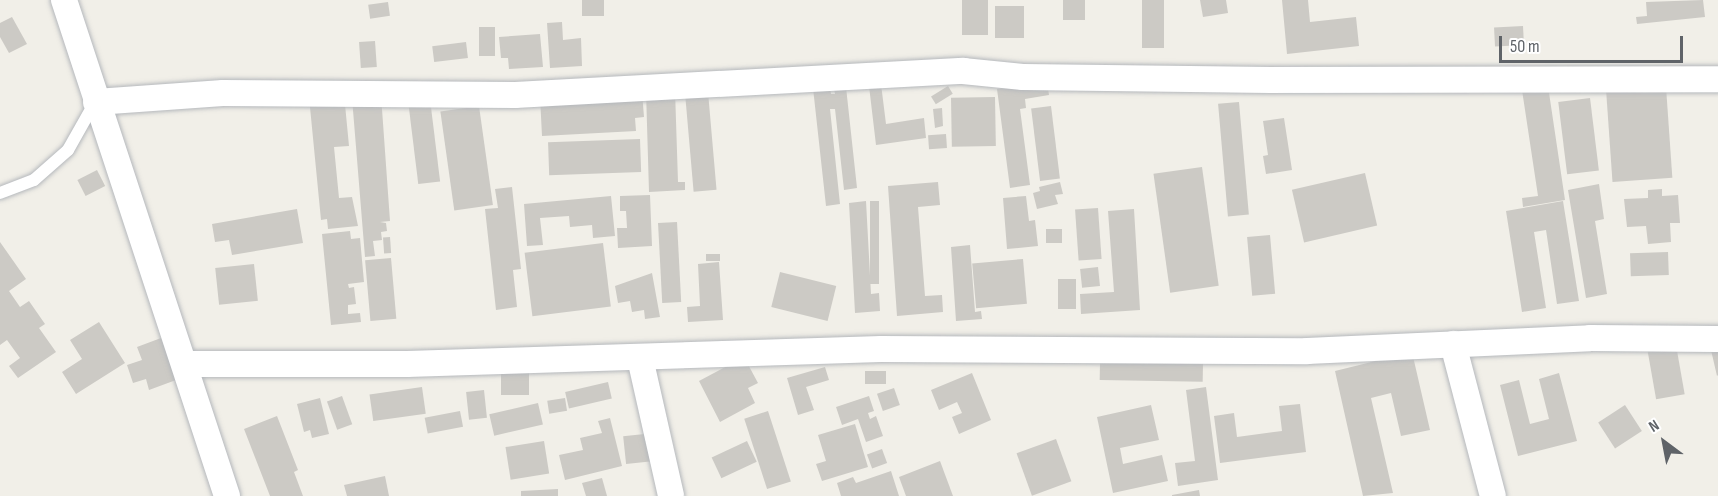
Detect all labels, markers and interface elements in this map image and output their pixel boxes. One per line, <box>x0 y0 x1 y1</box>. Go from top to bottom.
scale bar <box>1502 24 1686 62</box>
text: 50 m <box>1510 36 1540 57</box>
north arrow <box>1634 412 1694 472</box>
text: N <box>1646 416 1663 437</box>

